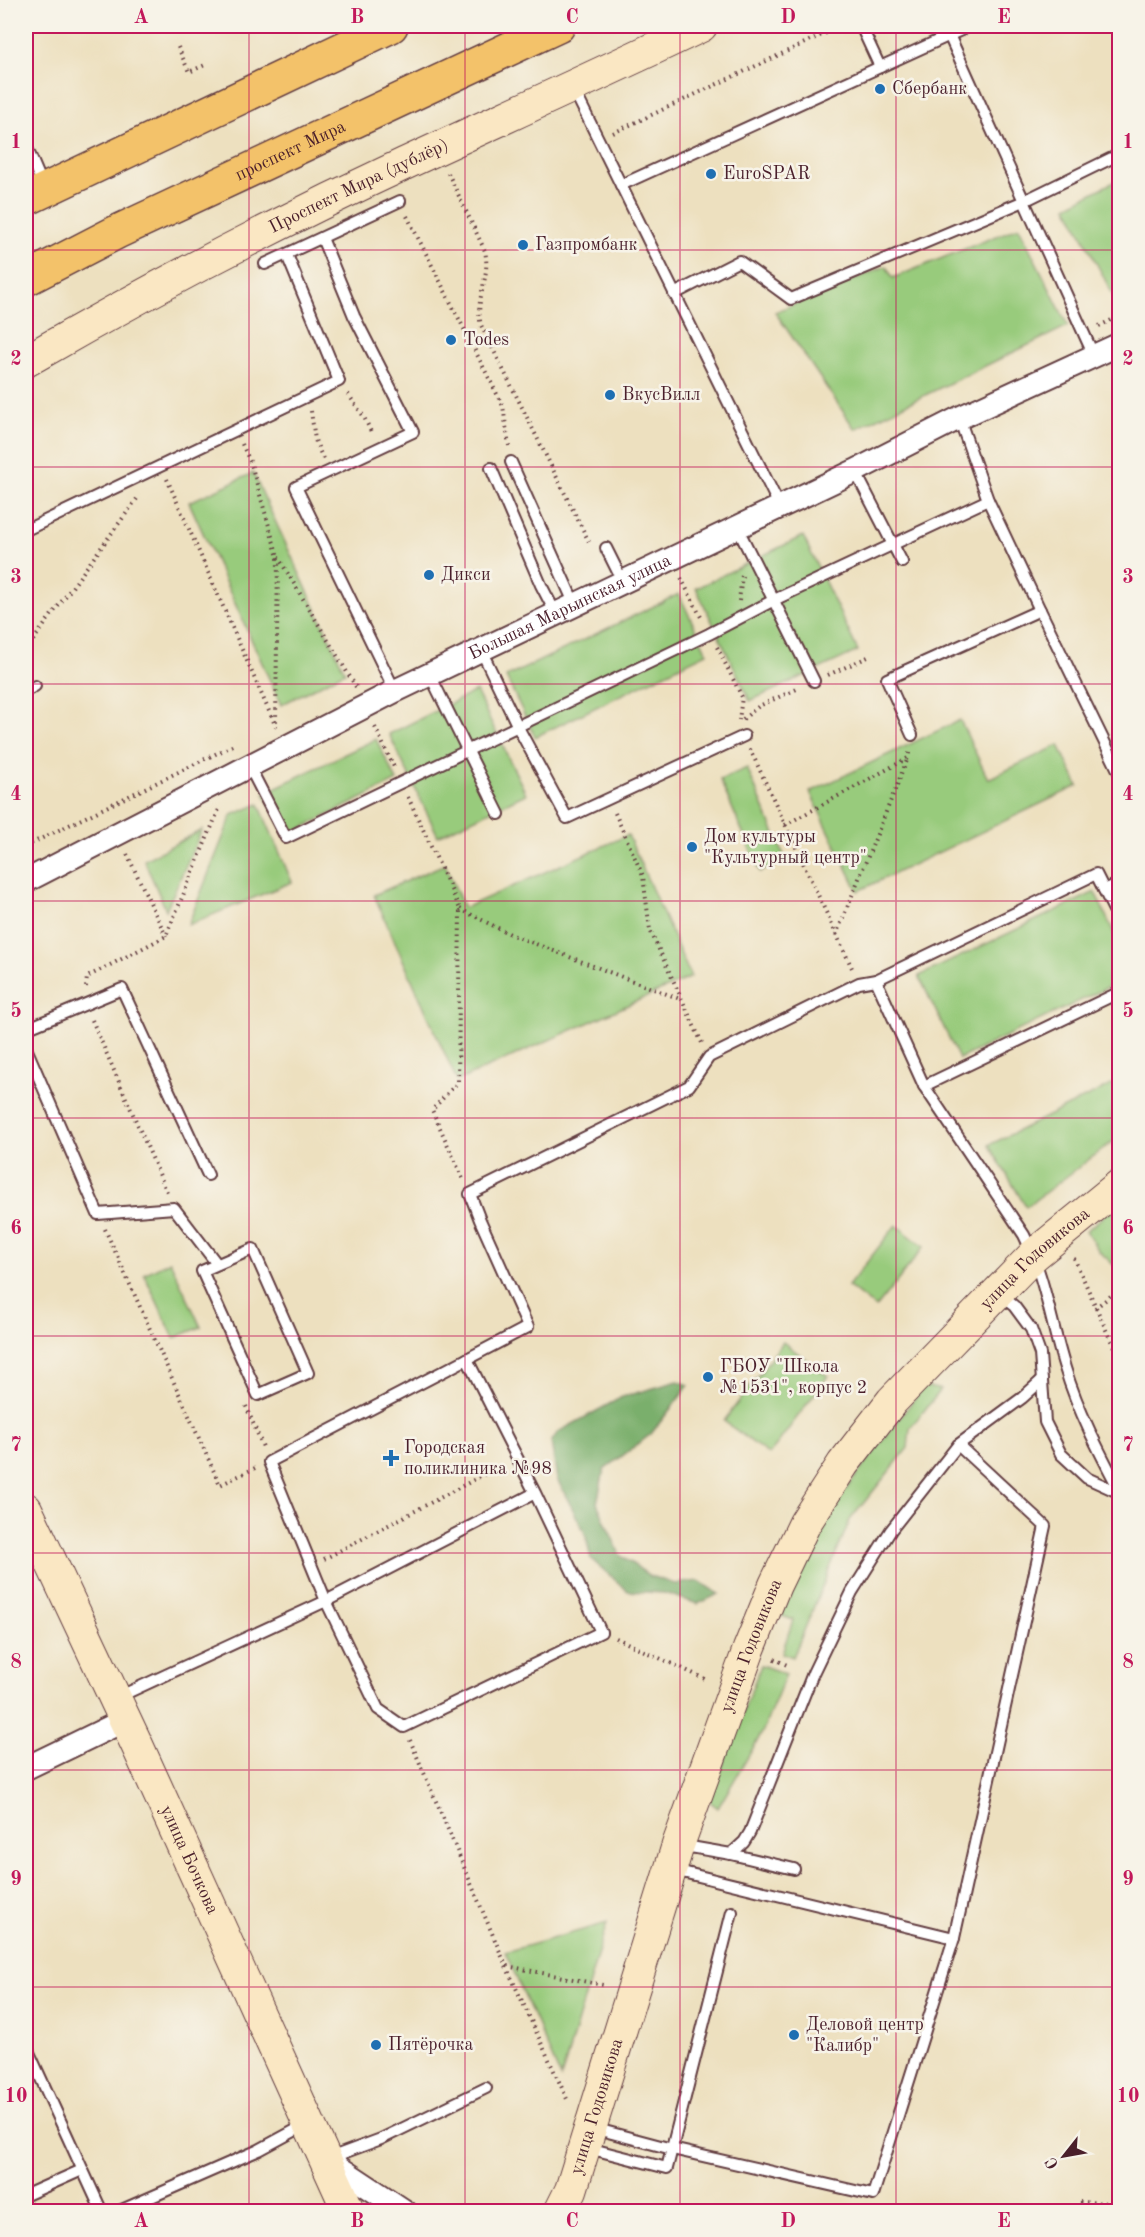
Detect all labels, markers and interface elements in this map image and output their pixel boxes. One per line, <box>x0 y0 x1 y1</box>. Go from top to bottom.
text: A <box>133 8 149 28</box>
text: B <box>350 8 364 28</box>
text: C <box>565 8 579 28</box>
text: D <box>780 8 796 28</box>
text: E <box>997 8 1011 28</box>
place label: Сбербанк <box>892 80 967 98</box>
marker: Сбербанк <box>873 82 887 96</box>
street label: проспект Мира <box>233 117 349 184</box>
text: 1 <box>10 133 22 153</box>
text: 1 <box>1122 133 1134 153</box>
street label: Проспект Мира (дублёр) <box>266 135 451 237</box>
place label: EuroSPAR <box>723 165 810 183</box>
marker: EuroSPAR <box>704 167 718 181</box>
place label: Газпромбанк <box>535 236 638 254</box>
marker: Газпромбанк <box>516 238 530 252</box>
place label: Todes <box>463 331 509 349</box>
marker: Todes <box>444 333 458 347</box>
text: 2 <box>10 350 22 370</box>
text: 2 <box>1122 350 1134 370</box>
place label: ВкусВилл <box>622 386 700 404</box>
marker: ВкусВилл <box>603 388 617 402</box>
street label: Большая Марьинская улица <box>466 551 674 663</box>
place label: Дикси <box>441 566 491 584</box>
text: 3 <box>10 568 22 588</box>
marker: Дикси <box>422 568 436 582</box>
text: 3 <box>1122 568 1134 588</box>
text: 4 <box>10 785 22 805</box>
text: 4 <box>1122 785 1134 805</box>
place label: Дом культуры "Культурный центр" <box>704 828 867 867</box>
marker: Дом культуры "Культурный центр" <box>685 840 699 854</box>
text: 5 <box>10 1001 22 1022</box>
text: 5 <box>1122 1001 1134 1022</box>
street label: улица Годовикова <box>977 1204 1093 1313</box>
text: 6 <box>10 1219 22 1239</box>
text: 6 <box>1122 1219 1134 1239</box>
place label: ГБОУ "Школа №1531", корпус 2 <box>720 1358 867 1397</box>
marker: ГБОУ "Школа №1531", корпус 2 <box>701 1370 715 1384</box>
text: 7 <box>10 1436 22 1456</box>
text: 7 <box>1122 1436 1134 1456</box>
place label: Городская поликлиника №98 <box>404 1439 552 1478</box>
marker: Городская поликлиника №98 <box>382 1449 400 1467</box>
street label: улица Годовикова <box>718 1576 786 1715</box>
text: 8 <box>10 1653 22 1673</box>
text: 8 <box>1122 1653 1134 1673</box>
street label: улица Бочкова <box>157 1803 222 1917</box>
text: 9 <box>10 1870 22 1890</box>
text: 9 <box>1122 1870 1134 1890</box>
place label: Деловой центр "Калибр" <box>806 2016 924 2055</box>
marker: Деловой центр "Калибр" <box>787 2028 801 2042</box>
place label: Пятёрочка <box>388 2036 474 2054</box>
street label: улица Годовикова <box>567 2036 626 2177</box>
marker: Пятёрочка <box>369 2038 383 2052</box>
text: 10 <box>4 2087 28 2107</box>
text: 10 <box>1116 2087 1140 2107</box>
north arrow <box>1034 2126 1094 2186</box>
text: С <box>1043 2154 1062 2171</box>
text: A <box>133 2212 149 2232</box>
text: B <box>350 2212 364 2232</box>
text: C <box>565 2212 579 2232</box>
text: D <box>780 2212 796 2232</box>
text: E <box>997 2212 1011 2232</box>

